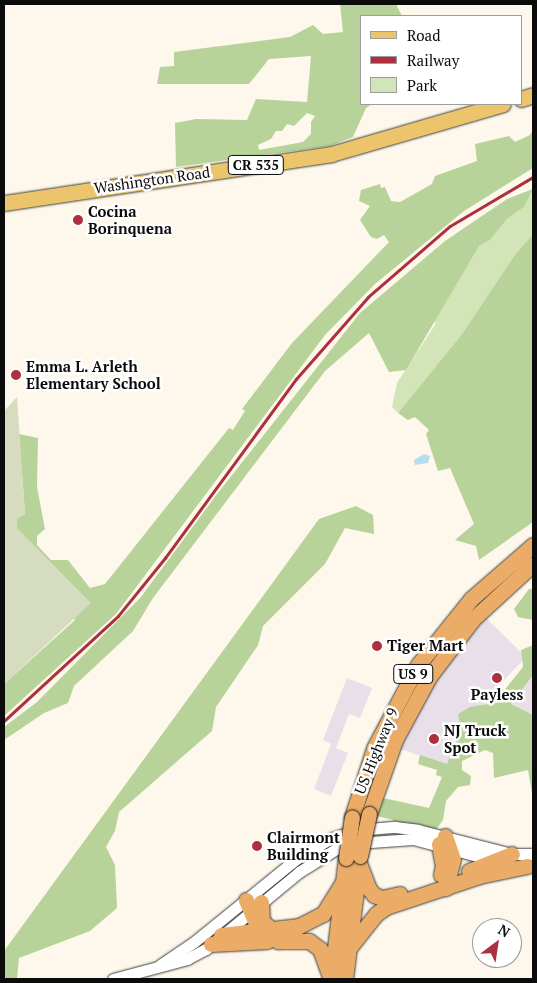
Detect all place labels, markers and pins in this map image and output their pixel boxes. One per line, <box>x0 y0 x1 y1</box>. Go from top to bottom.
place label: Cocina Borinquena <box>88 202 172 237</box>
marker: Cocina Borinquena <box>72 214 84 226</box>
place label: Emma L. Arleth Elementary School <box>26 357 161 392</box>
marker: Emma L. Arleth Elementary School <box>10 369 22 381</box>
place label: Tiger Mart <box>387 637 464 655</box>
marker: Tiger Mart <box>371 640 383 652</box>
marker: Payless <box>491 672 503 684</box>
place label: Payless <box>471 686 523 704</box>
place label: NJ Truck Spot <box>444 721 506 756</box>
marker: NJ Truck Spot <box>428 733 440 745</box>
place label: Clairmont Building <box>267 828 340 863</box>
marker: Clairmont Building <box>251 840 263 852</box>

